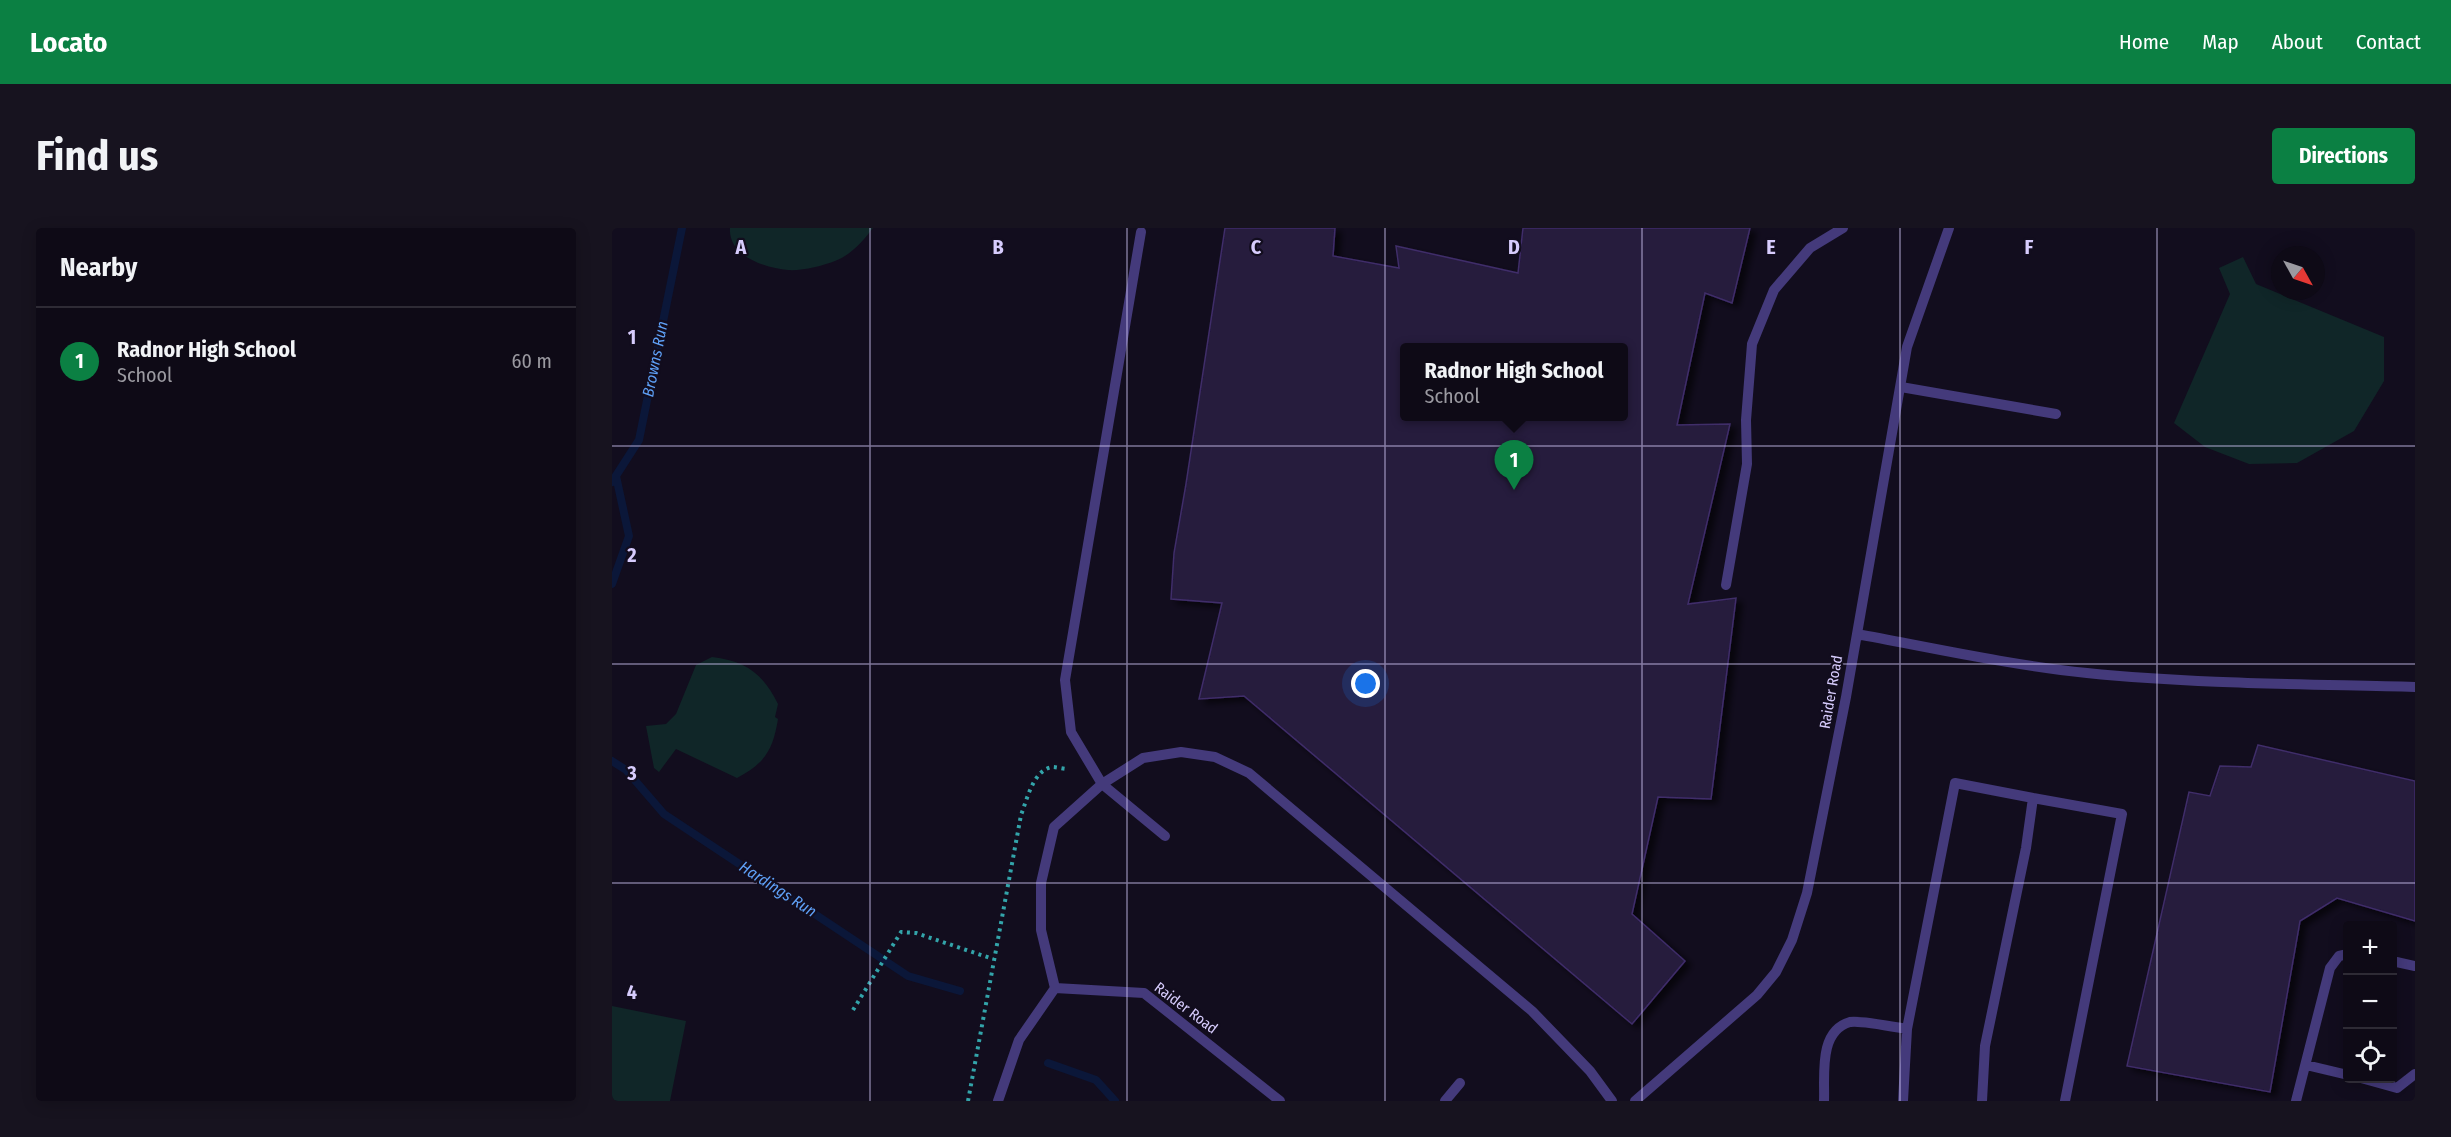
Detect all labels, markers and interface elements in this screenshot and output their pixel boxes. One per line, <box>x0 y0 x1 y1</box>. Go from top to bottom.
text: Locato <box>30 26 108 59</box>
text: Home <box>2119 29 2169 55</box>
text: Map <box>2202 29 2239 55</box>
text: About <box>2272 29 2323 55</box>
text: Contact <box>2356 29 2421 55</box>
button: Directions <box>2272 128 2415 184</box>
text: Find us <box>36 131 158 181</box>
text: A <box>735 235 748 259</box>
text: B <box>992 235 1004 259</box>
text: C <box>1251 235 1262 259</box>
text: D <box>1508 235 1520 259</box>
text: E <box>1766 235 1776 259</box>
text: F <box>2025 235 2034 259</box>
north arrow <box>2271 246 2325 300</box>
text: Nearby <box>60 252 137 283</box>
water label: Browns Run <box>638 320 672 398</box>
text: 1 <box>628 325 636 349</box>
text: Radnor High School <box>117 336 296 363</box>
popup <box>1400 343 1628 421</box>
text: 1 <box>75 349 84 373</box>
text: 60 m <box>512 349 552 373</box>
text: Radnor High School <box>1425 357 1604 384</box>
text: School <box>117 363 172 387</box>
text: School <box>1425 384 1480 408</box>
pin: 1 <box>1494 440 1534 490</box>
text: 2 <box>626 543 637 567</box>
street label: Raider Road <box>1816 654 1846 730</box>
your location <box>1351 669 1380 698</box>
text: 3 <box>626 761 637 785</box>
water label: Hardings Run <box>736 857 820 921</box>
map controls <box>2343 921 2397 1083</box>
button: + <box>2343 921 2397 975</box>
button: − <box>2343 975 2397 1029</box>
street label: Raider Road <box>1151 978 1221 1038</box>
text: 4 <box>627 980 637 1004</box>
button: locate <box>2343 1029 2397 1083</box>

